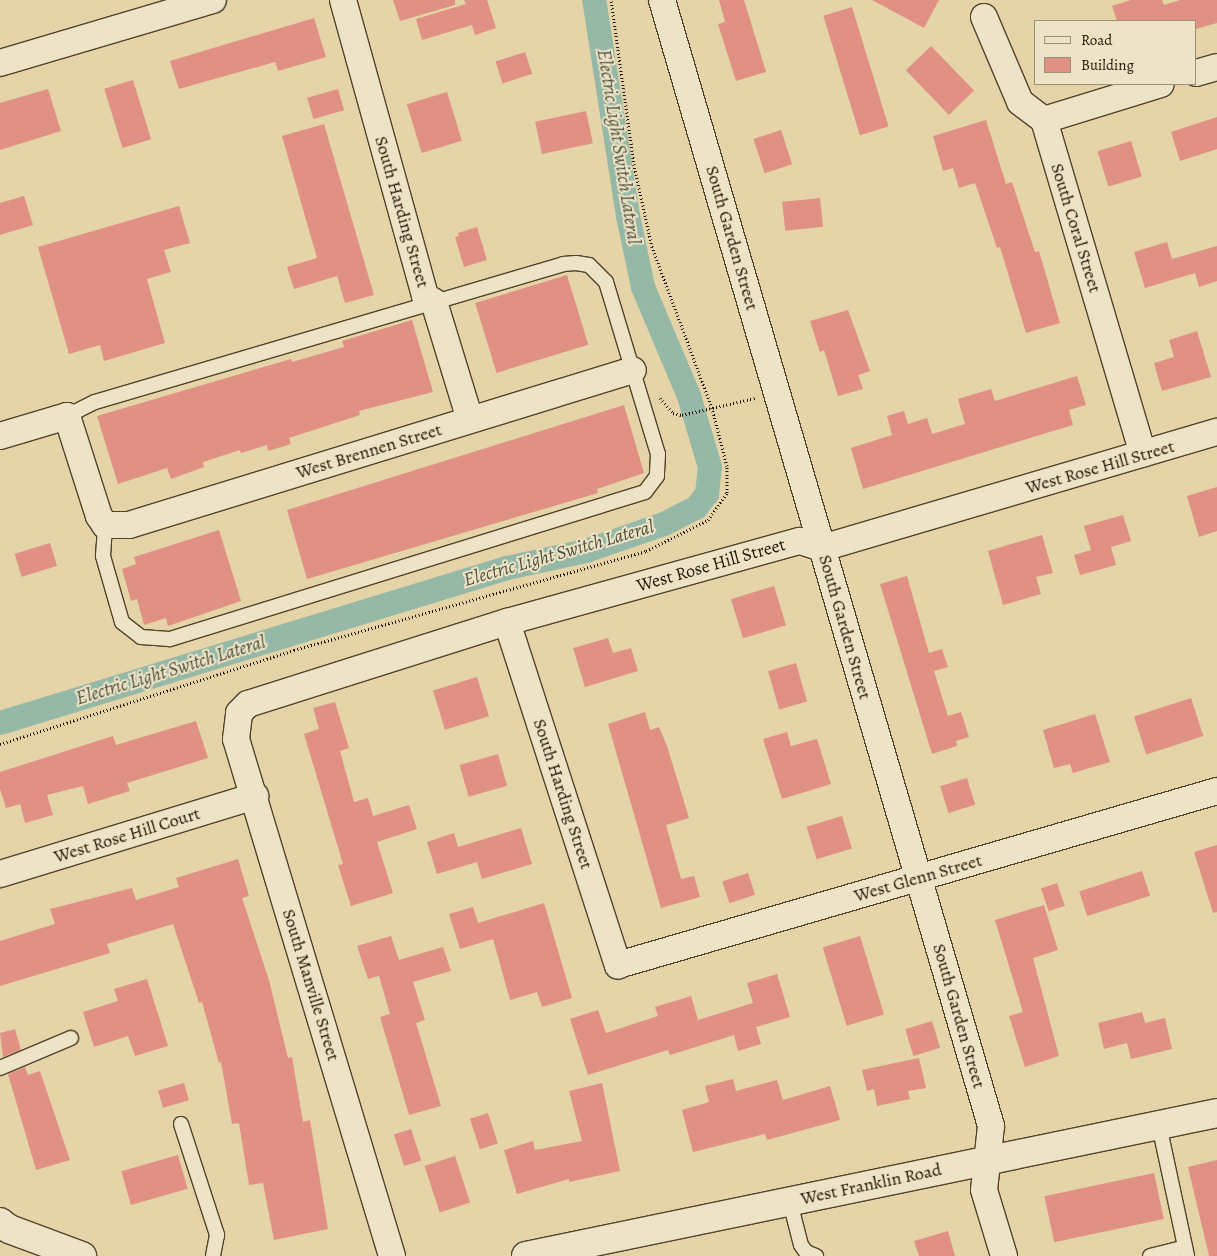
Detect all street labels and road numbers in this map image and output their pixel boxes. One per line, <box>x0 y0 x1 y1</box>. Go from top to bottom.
street label: South Harding Street <box>370 134 434 290</box>
street label: South Coral Street <box>1046 161 1106 295</box>
street label: South Garden Street <box>701 163 763 313</box>
street label: West Brennen Street <box>294 419 444 483</box>
street label: West Rose Hill Street <box>1023 435 1177 499</box>
street label: West Rose Hill Street <box>634 533 788 597</box>
street label: South Garden Street <box>814 552 876 702</box>
street label: South Harding Street <box>529 716 597 872</box>
street label: West Rose Hill Court <box>51 802 203 868</box>
street label: West Glenn Street <box>852 849 984 907</box>
street label: South Manville Street <box>278 906 344 1064</box>
street label: South Garden Street <box>928 941 990 1091</box>
street label: West Franklin Road <box>799 1159 943 1209</box>

